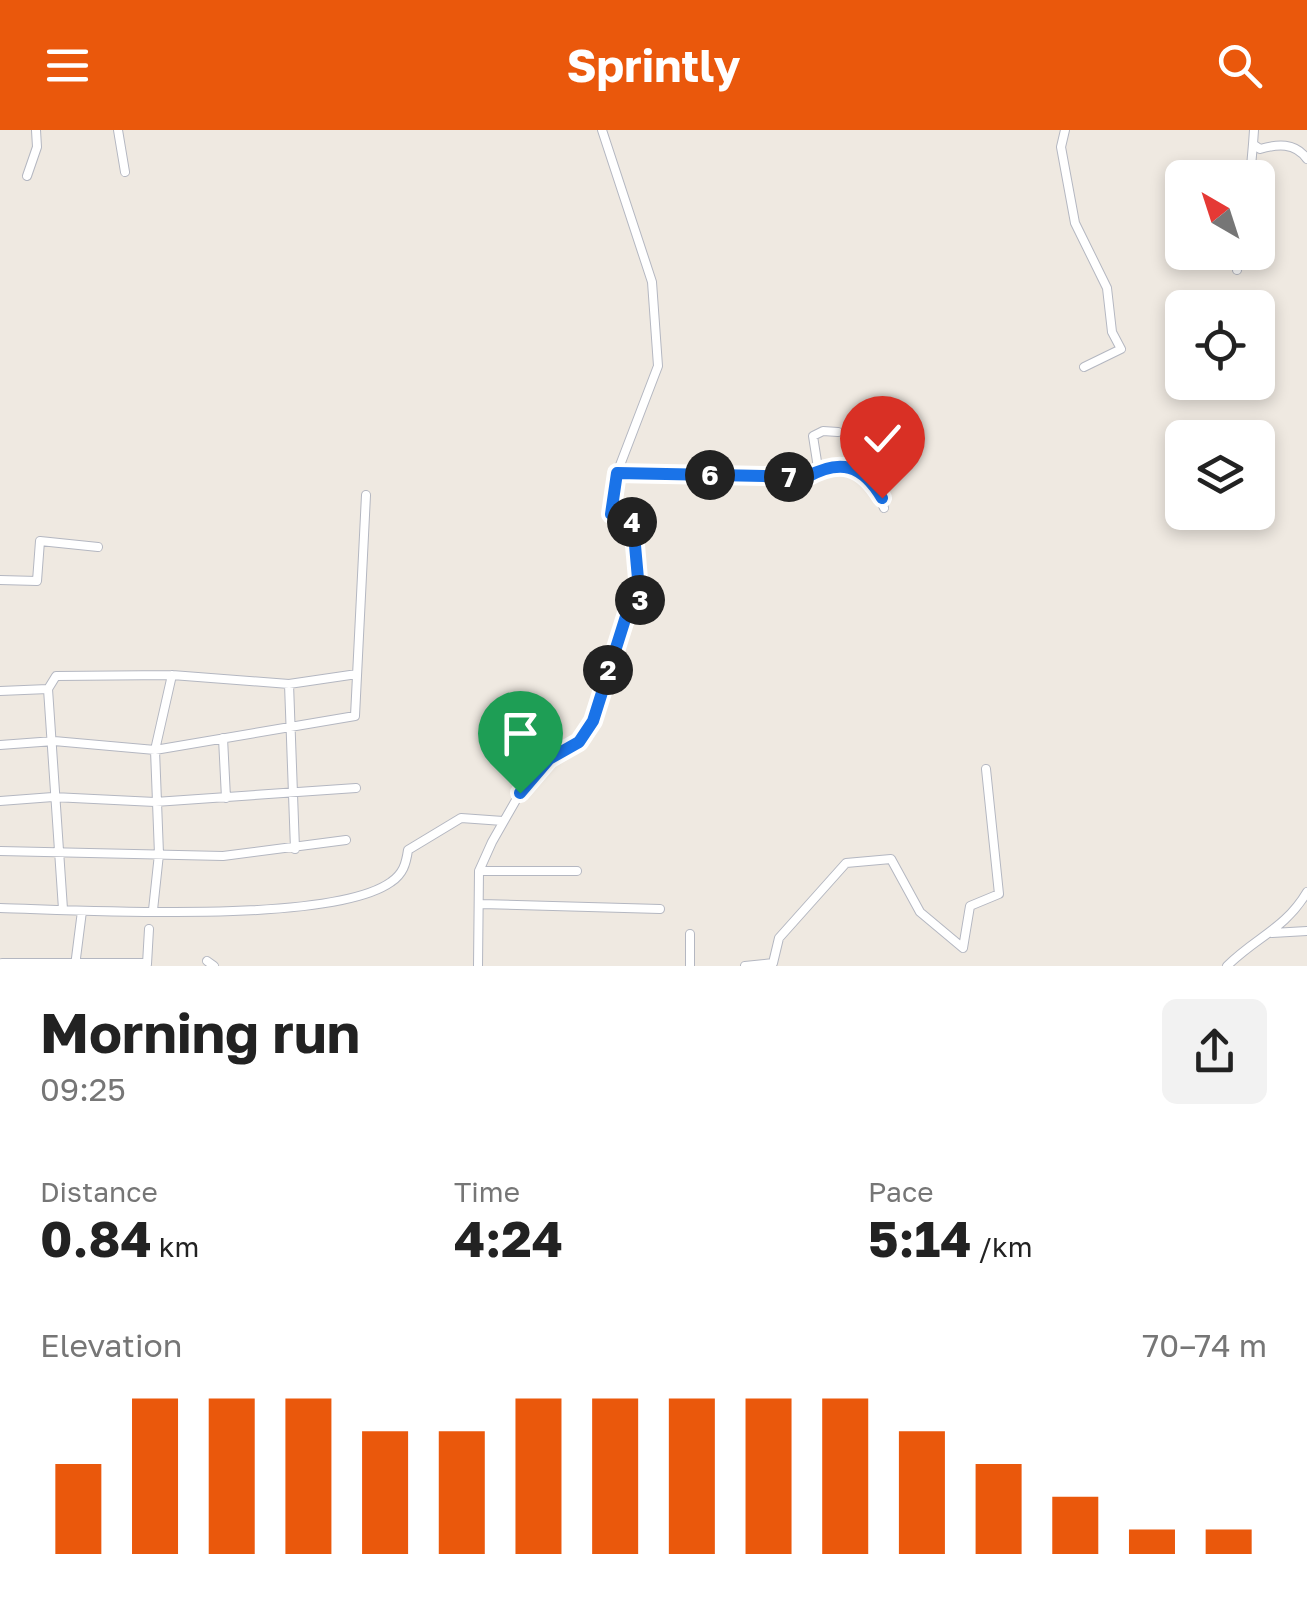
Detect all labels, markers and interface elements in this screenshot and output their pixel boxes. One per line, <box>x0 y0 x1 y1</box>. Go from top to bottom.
icon: menu <box>40 38 95 93</box>
text: Sprintly <box>566 38 741 92</box>
icon: search <box>1212 38 1267 93</box>
north arrow <box>1165 160 1275 270</box>
map controls <box>1165 160 1275 530</box>
button: locate <box>1165 290 1275 400</box>
pin <box>840 396 925 499</box>
icon: check <box>855 411 910 466</box>
button: layers <box>1165 420 1275 530</box>
pin: 6 <box>685 450 735 500</box>
pin: 7 <box>764 452 814 502</box>
text: 6 <box>701 458 719 491</box>
text: 7 <box>781 460 797 493</box>
pin: 4 <box>607 497 657 547</box>
text: 4 <box>623 505 641 538</box>
pin: 3 <box>615 575 665 625</box>
text: 3 <box>631 583 649 616</box>
pin: 2 <box>583 645 633 695</box>
text: 2 <box>599 653 617 686</box>
pin <box>478 691 563 794</box>
icon: arrive <box>493 706 548 761</box>
text: Morning run <box>40 999 360 1065</box>
button: share <box>1162 999 1267 1104</box>
text: 09:25 <box>40 1070 126 1108</box>
text: Distance <box>40 1175 158 1208</box>
text: Time <box>454 1175 520 1208</box>
text: Pace <box>868 1175 933 1208</box>
text: 0.84 <box>40 1208 152 1268</box>
text: 4:24 <box>454 1208 563 1268</box>
text: 5:14 <box>868 1208 972 1268</box>
text: km <box>152 1230 199 1263</box>
text: /km <box>972 1230 1033 1263</box>
text: Elevation <box>40 1326 182 1364</box>
text: 70–74 m <box>1142 1326 1267 1364</box>

